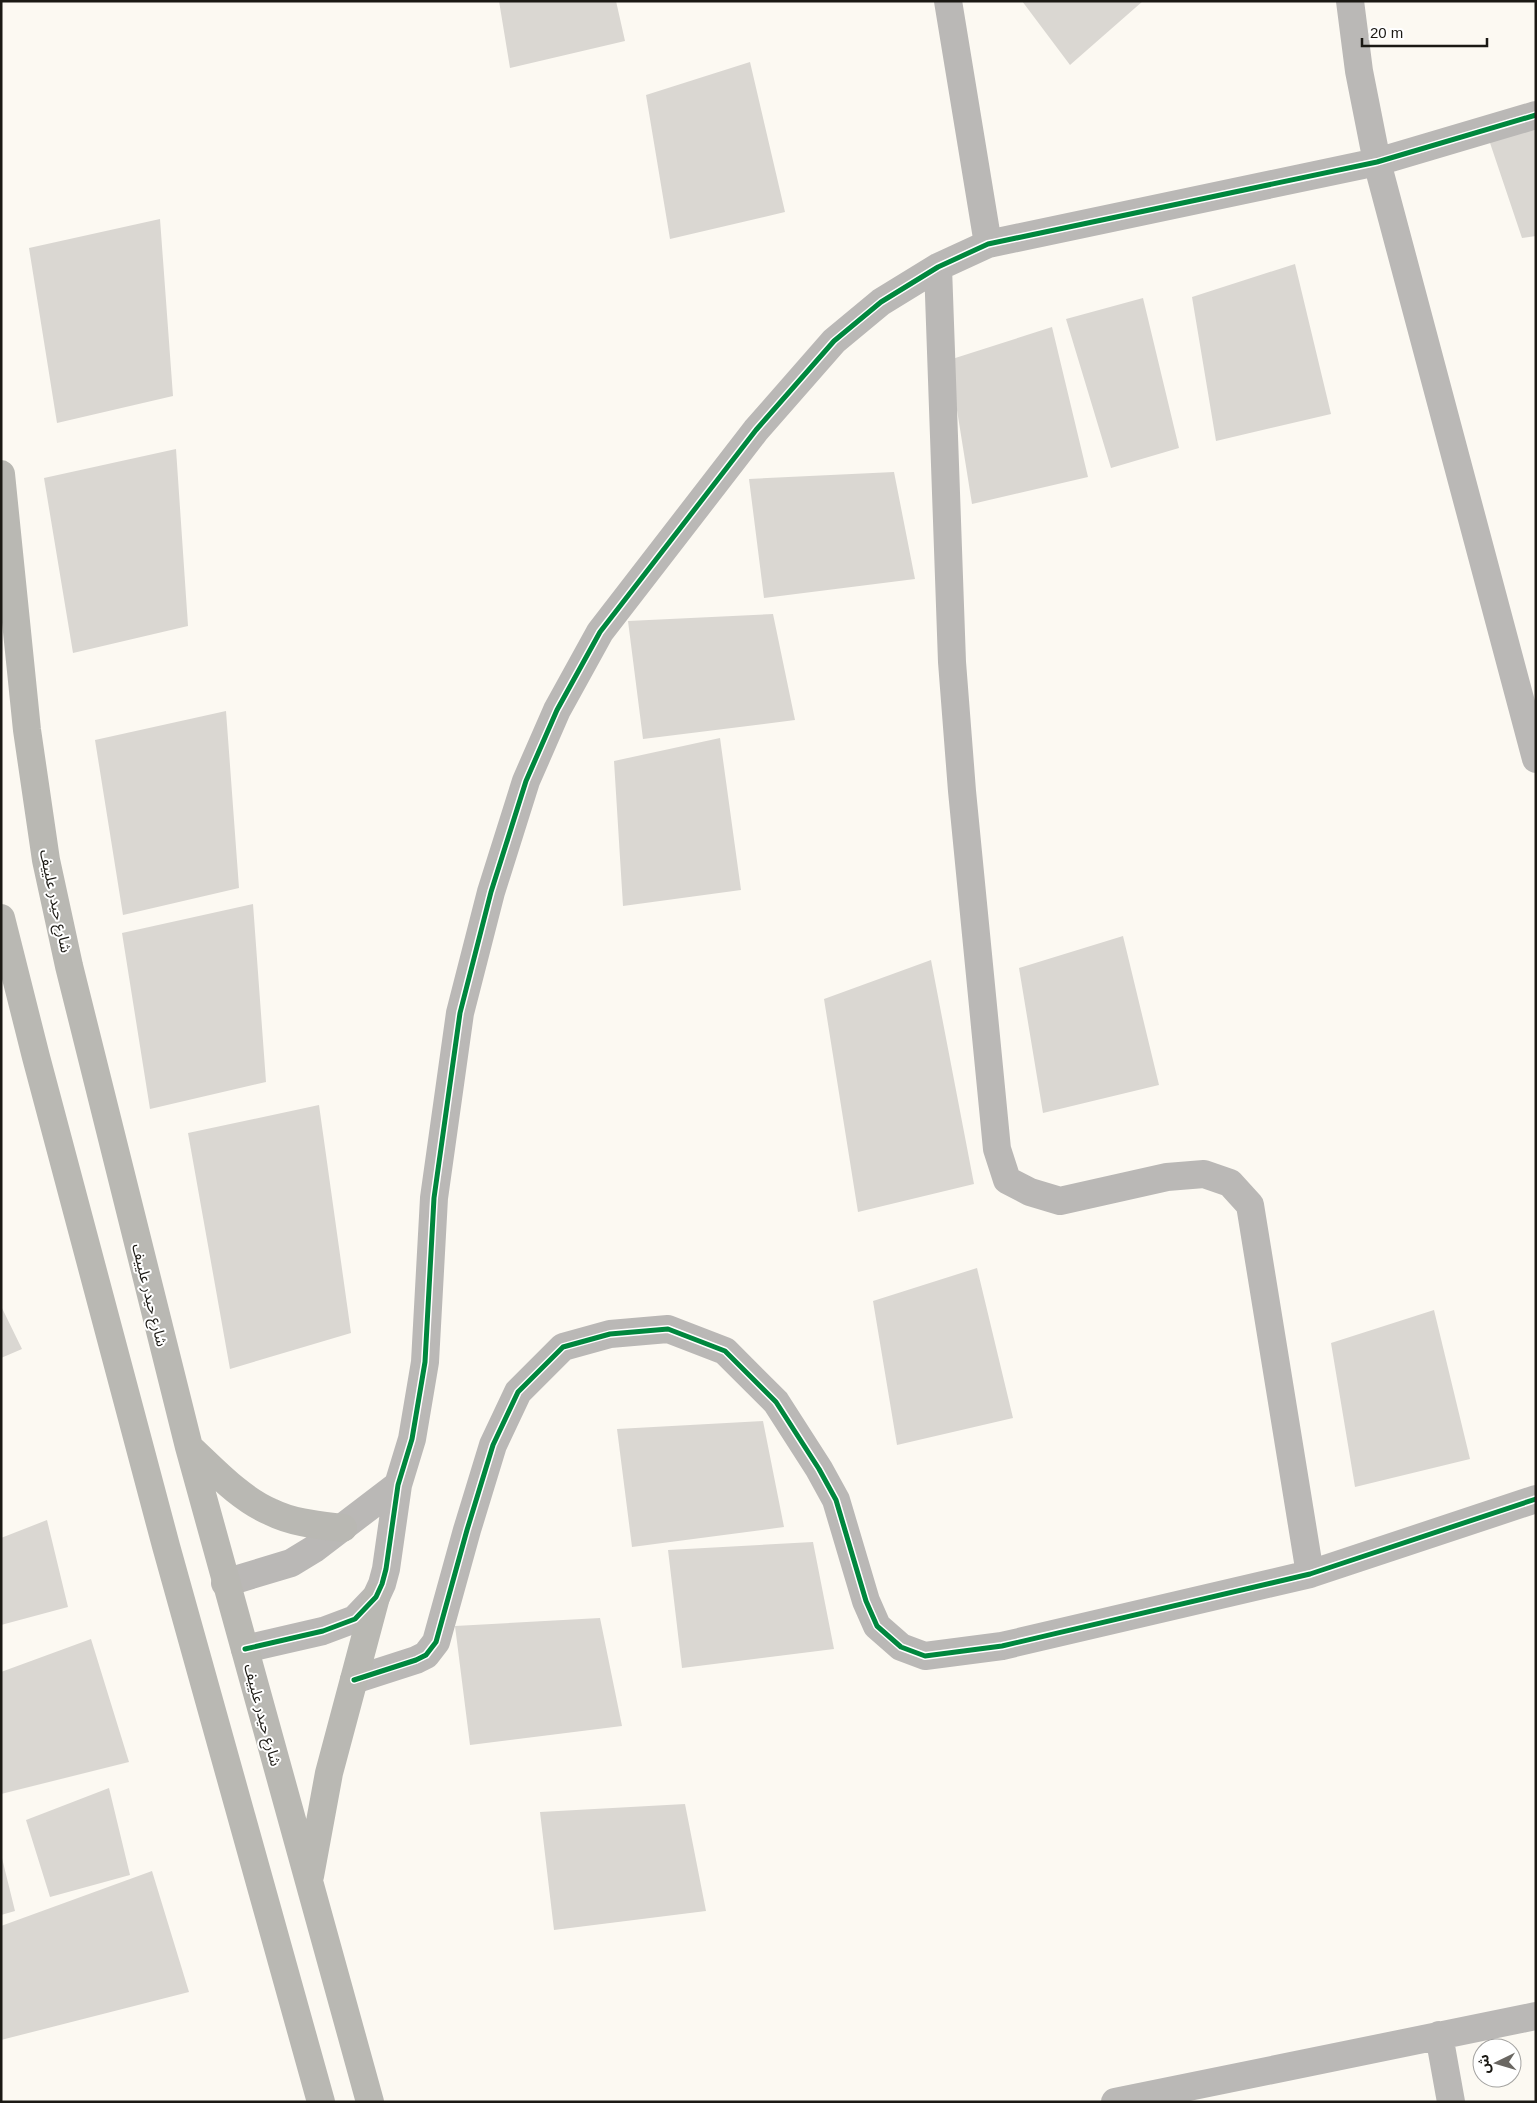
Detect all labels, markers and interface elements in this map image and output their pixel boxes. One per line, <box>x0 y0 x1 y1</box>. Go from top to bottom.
scale bar <box>1362 15 1487 47</box>
text: 20 m <box>1370 24 1403 41</box>
street label: شارع حيدر علييف <box>33 848 75 955</box>
street label: شارع حيدر علييف <box>125 1242 171 1349</box>
street label: شارع حيدر علييف <box>237 1662 285 1769</box>
north arrow <box>1472 2038 1522 2088</box>
text: ش <box>1475 2054 1493 2074</box>

